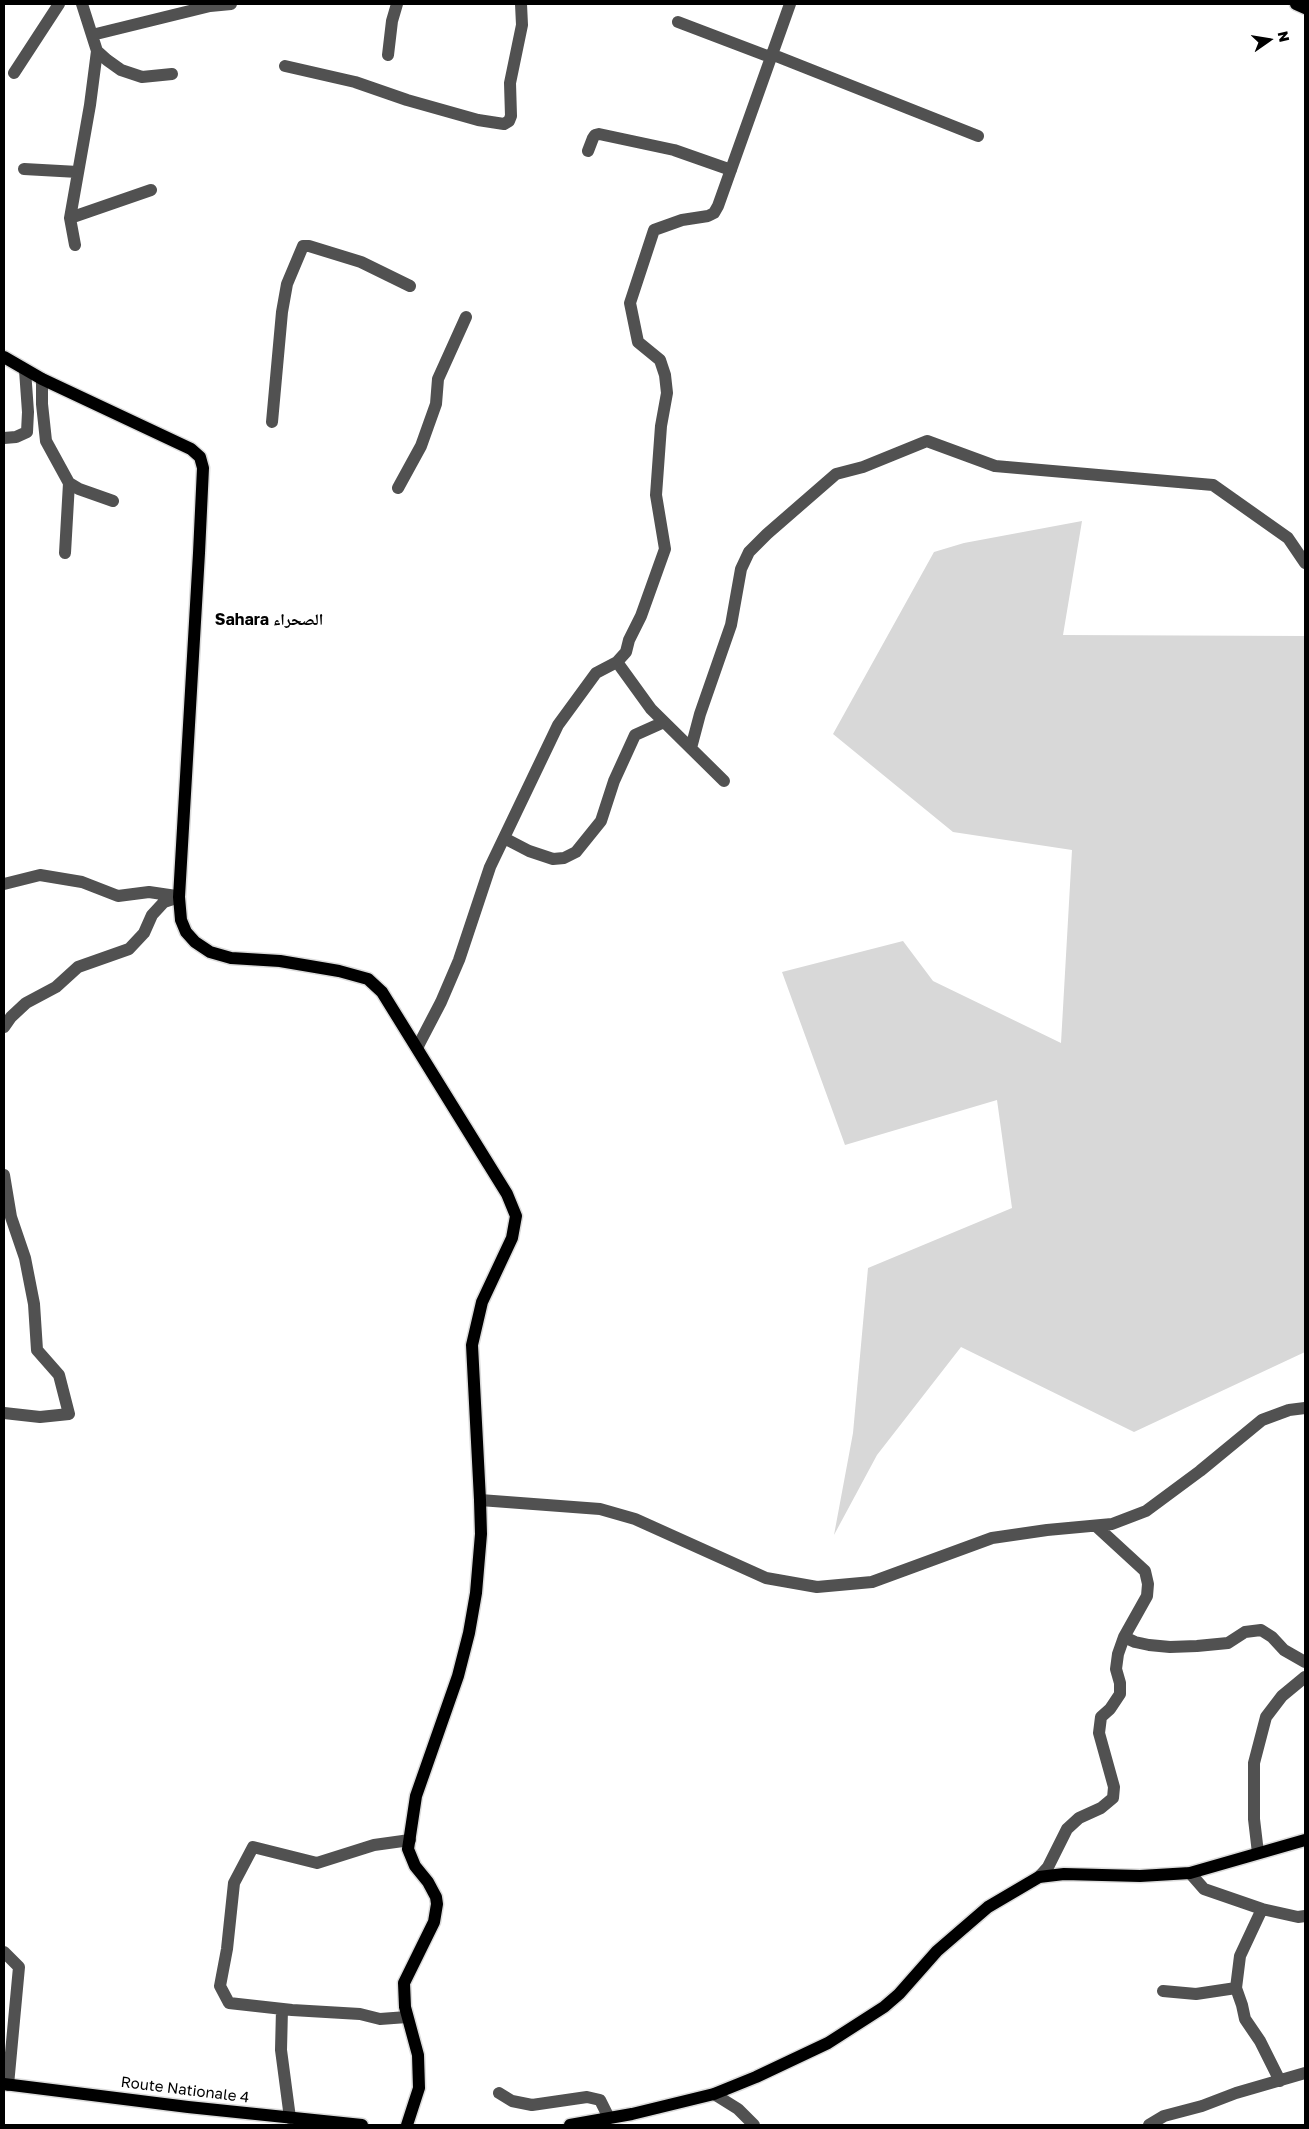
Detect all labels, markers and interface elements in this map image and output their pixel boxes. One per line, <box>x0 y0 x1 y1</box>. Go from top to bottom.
north arrow <box>1244 15 1294 65</box>
text: N <box>1275 29 1294 44</box>
district label: Sahara الصحراء <box>215 610 323 630</box>
street label: Route Nationale 4 <box>120 2073 250 2107</box>

